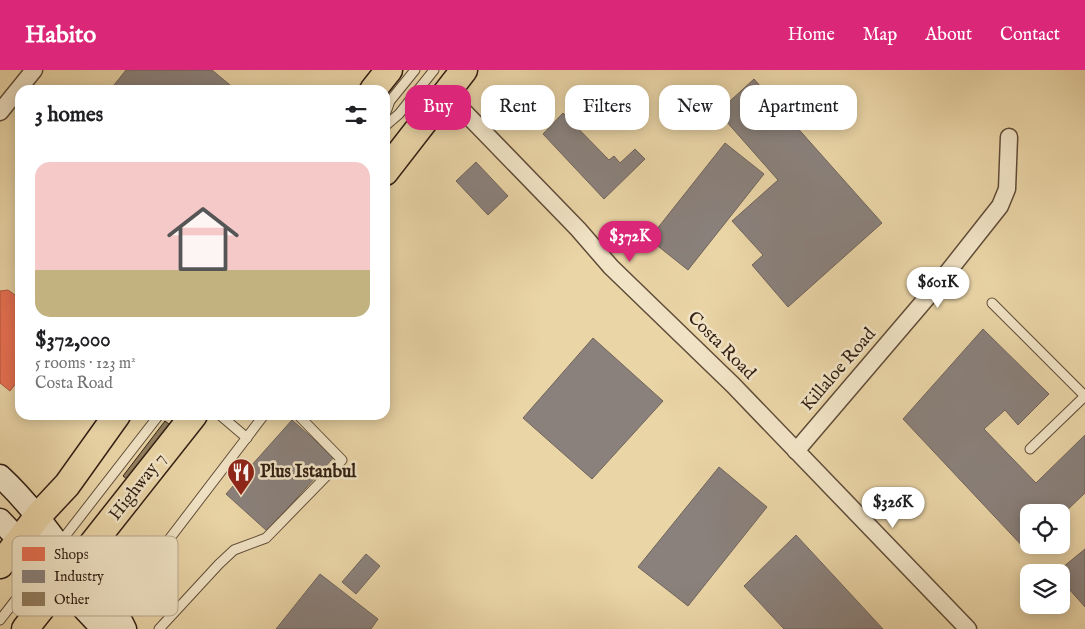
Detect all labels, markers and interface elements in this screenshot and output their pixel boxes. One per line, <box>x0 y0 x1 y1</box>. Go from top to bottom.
text: Habito <box>25 20 96 51</box>
text: Home <box>788 24 835 47</box>
text: Map <box>863 24 897 47</box>
text: About <box>925 24 972 47</box>
text: Contact <box>1000 24 1060 47</box>
chip: Buy <box>405 85 471 130</box>
chip: Rent <box>481 85 555 130</box>
chip: Filters <box>565 85 649 130</box>
chip: New <box>659 85 730 130</box>
chip: Apartment <box>740 85 857 130</box>
icon: filters <box>342 101 370 129</box>
text: 3 homes <box>35 102 103 129</box>
icon: home <box>158 194 248 284</box>
pin: $372K <box>595 220 665 263</box>
text: $372K <box>609 227 651 247</box>
pin: $601K <box>903 266 973 309</box>
text: $601K <box>918 273 958 293</box>
street label: Costa Road <box>682 307 760 385</box>
street label: Killaloe Road <box>797 323 882 416</box>
text: $372,000 <box>35 327 111 354</box>
text: 5 rooms · 123 m² <box>35 354 136 374</box>
text: Costa Road <box>35 374 113 394</box>
street label: Highway 7 <box>104 448 172 526</box>
restaurant icon: Plus Istanbul <box>226 457 256 496</box>
place label: Plus Istanbul <box>260 461 357 484</box>
pin: $326K <box>858 486 928 529</box>
text: $326K <box>873 493 913 513</box>
map controls <box>1020 504 1070 614</box>
button: locate <box>1020 504 1070 554</box>
legend <box>12 536 178 616</box>
text: Shops <box>54 546 89 564</box>
button: layers <box>1020 564 1070 614</box>
text: Industry <box>54 568 104 586</box>
text: Other <box>54 591 89 609</box>

